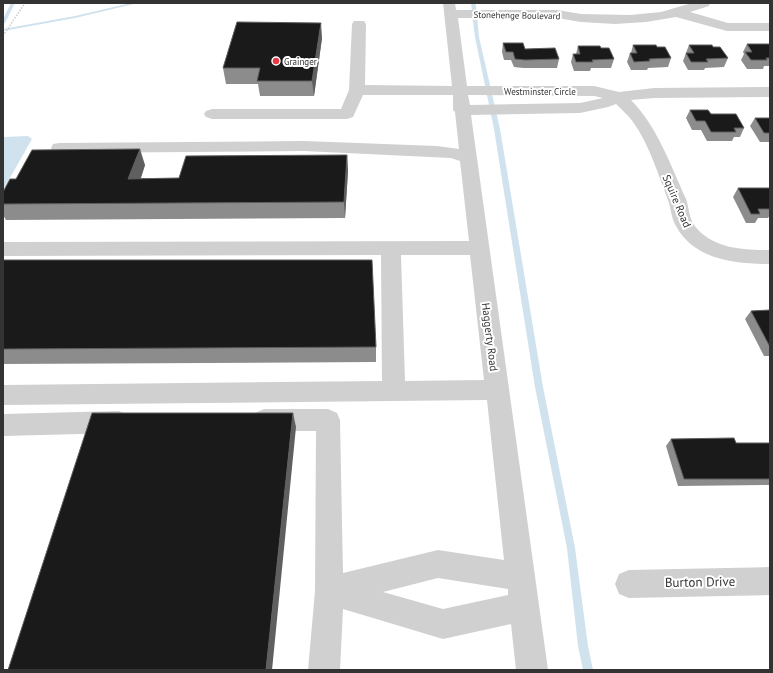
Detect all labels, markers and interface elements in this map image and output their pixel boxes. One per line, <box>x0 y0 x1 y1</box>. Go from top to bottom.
street label: Stonehenge Boulevard <box>473 9 561 21</box>
marker: Grainger <box>271 56 281 66</box>
place label: Grainger <box>284 56 317 67</box>
street label: Westminster Circle <box>504 86 576 97</box>
street label: Squire Road <box>660 172 694 230</box>
street label: Haggerty Road <box>479 302 501 372</box>
street label: Burton Drive <box>665 573 735 591</box>

